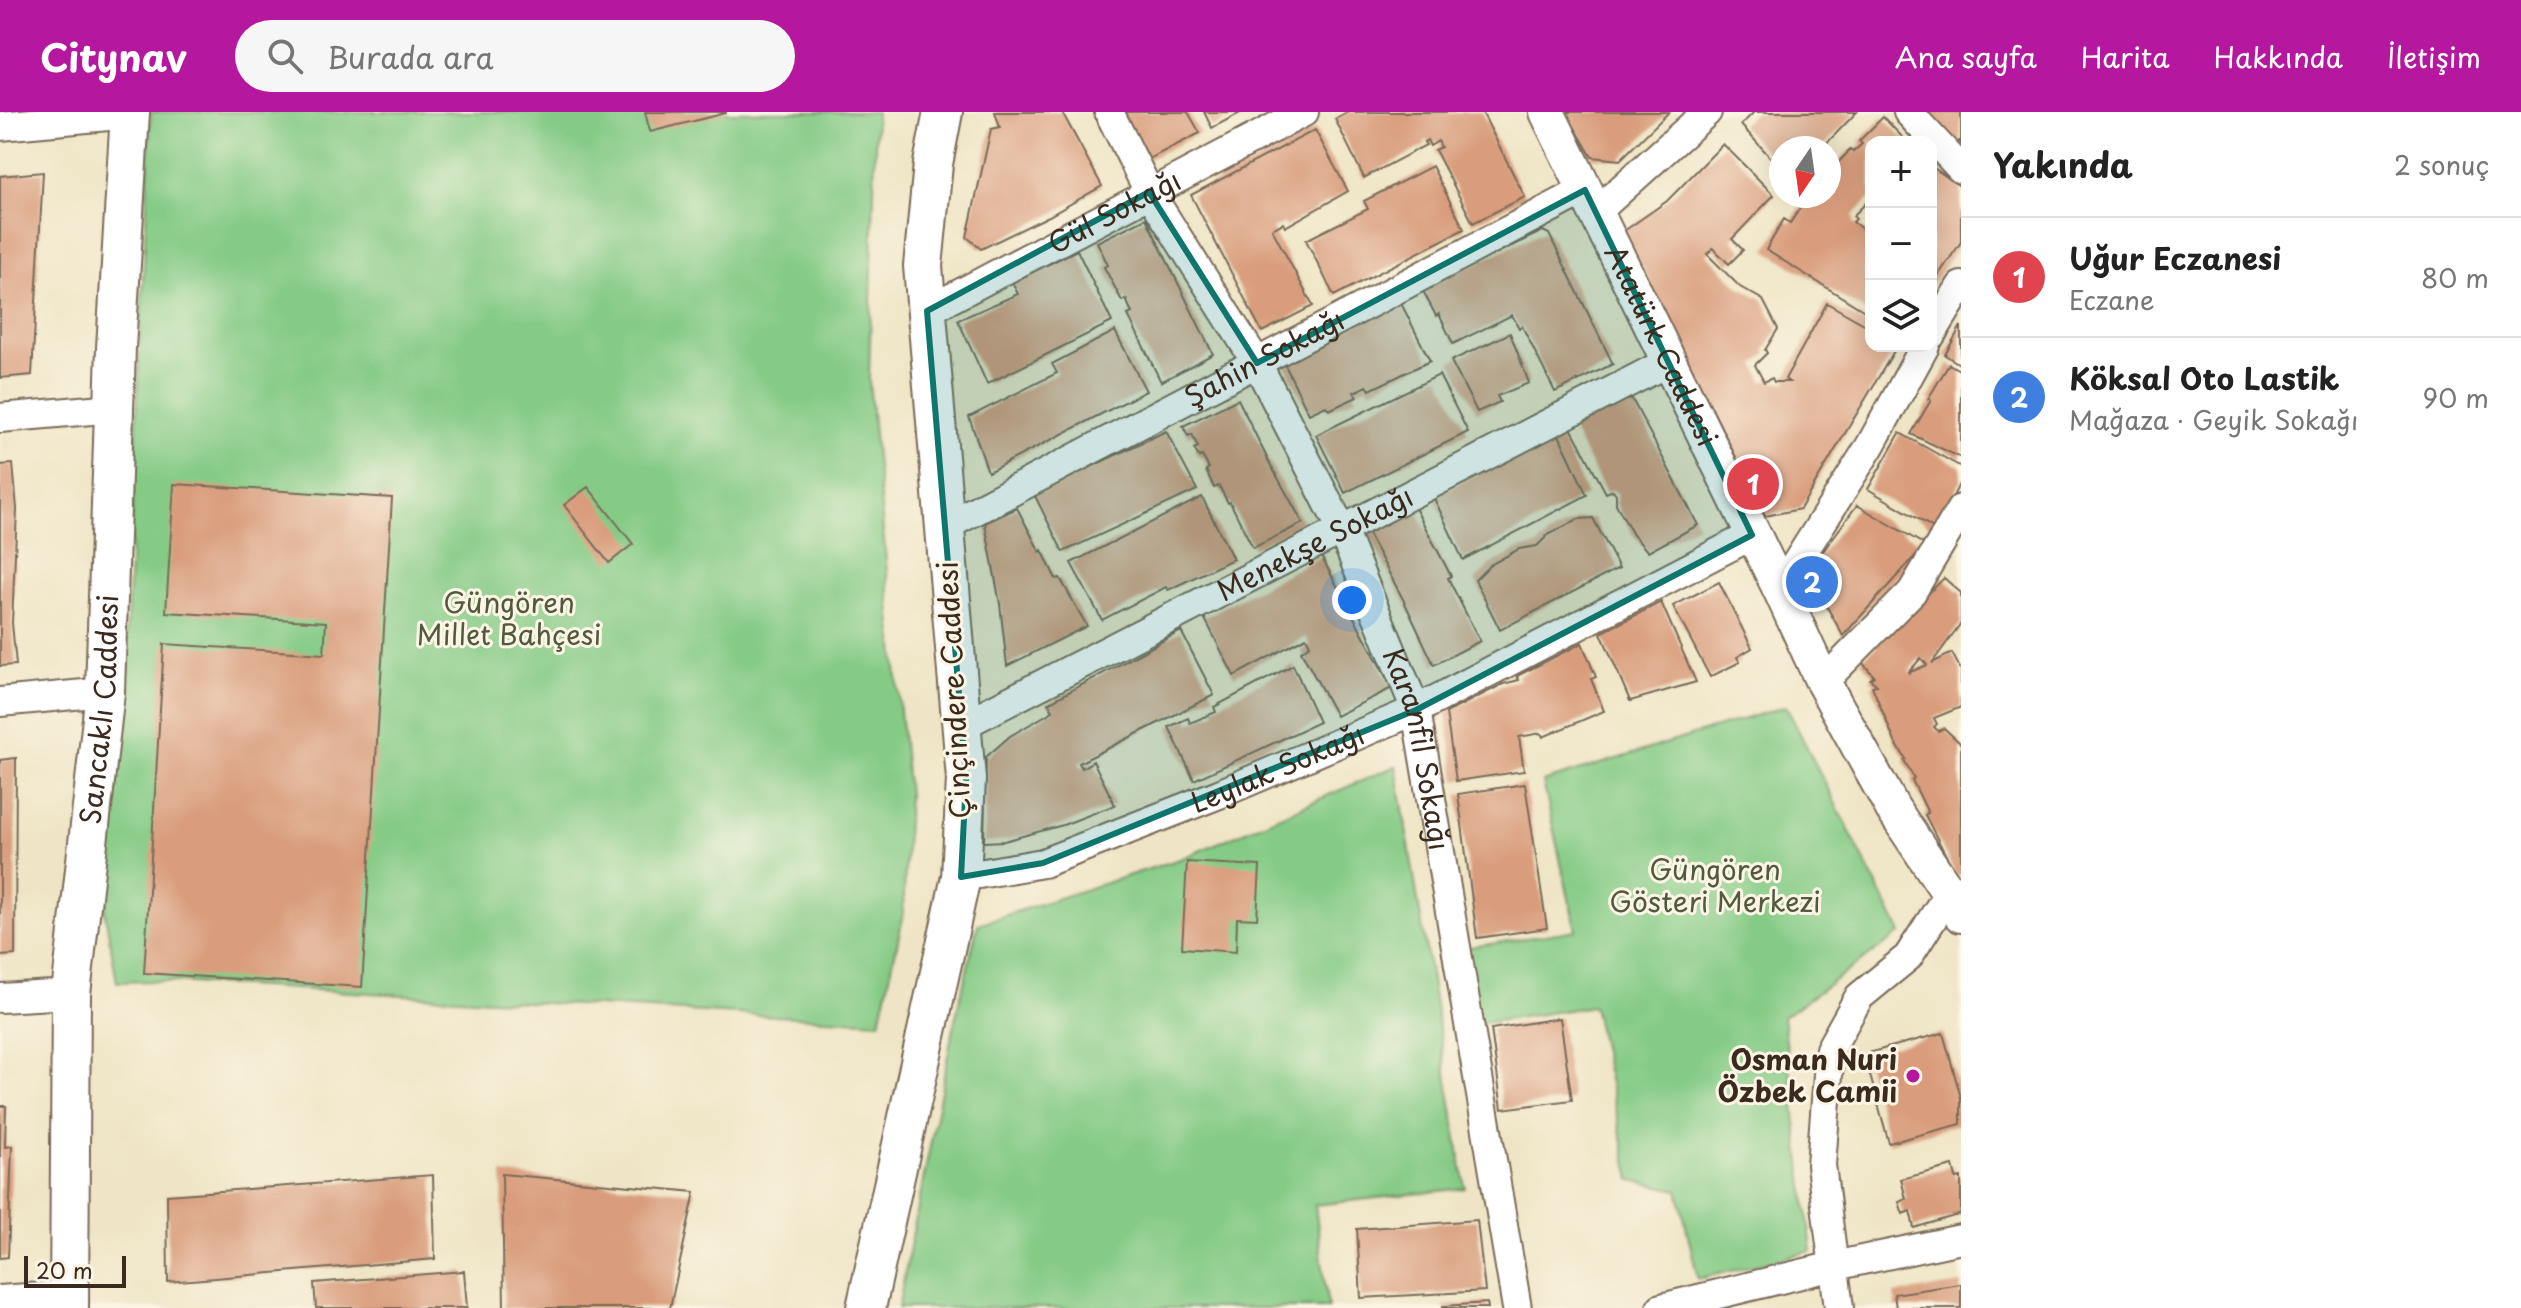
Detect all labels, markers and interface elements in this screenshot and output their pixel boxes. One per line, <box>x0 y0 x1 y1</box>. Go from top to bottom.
search box <box>235 20 795 92</box>
text: Citynav <box>40 28 187 85</box>
icon: search <box>263 34 307 78</box>
text: Burada ara <box>327 34 493 79</box>
text: Ana sayfa <box>1895 35 2037 78</box>
text: Harita <box>2081 35 2170 78</box>
text: Hakkında <box>2214 35 2343 78</box>
text: İletişim <box>2387 35 2481 78</box>
north arrow <box>1769 136 1841 208</box>
map controls <box>1865 136 1937 352</box>
button: + <box>1865 136 1937 208</box>
text: Yakında <box>1993 138 2133 190</box>
text: 2 sonuç <box>2394 145 2489 184</box>
street label: Gül Sokağı <box>1040 158 1188 264</box>
button: − <box>1865 208 1937 280</box>
text: Uğur Eczanesi <box>2069 235 2281 280</box>
street label: Atatürk Caddesi <box>1595 237 1730 453</box>
text: 1 <box>2013 258 2025 297</box>
text: 80 m <box>2421 258 2489 297</box>
button: layers <box>1865 280 1937 352</box>
text: Eczane <box>2069 280 2155 319</box>
street label: Şahin Sokağı <box>1176 297 1351 417</box>
text: Köksal Oto Lastik <box>2069 355 2340 400</box>
text: 2 <box>2010 378 2028 417</box>
text: 90 m <box>2422 378 2489 417</box>
text: Mağaza · Geyik Sokağı <box>2069 400 2358 439</box>
pin: 1 <box>1727 454 1779 514</box>
street label: Menekşe Sokağı <box>1208 474 1420 611</box>
pin: 2 <box>1786 552 1838 612</box>
street label: Çinçindere Caddesi <box>924 560 981 820</box>
park label: Güngören Millet Bahçesi <box>417 580 601 655</box>
your location <box>1332 580 1372 620</box>
street label: Sancaklı Caddesi <box>67 594 128 827</box>
street label: Karanfil Sokağı <box>1373 641 1462 853</box>
street label: Leylak Sokağı <box>1184 712 1370 823</box>
park label: Güngören Gösteri Merkezi <box>1609 847 1821 922</box>
place label: Osman Nuri Özbek Camii <box>1717 1037 1897 1112</box>
marker: Osman Nuri Özbek Camii <box>1904 1067 1922 1085</box>
scale bar <box>24 1252 126 1288</box>
text: 20 m <box>36 1253 93 1286</box>

